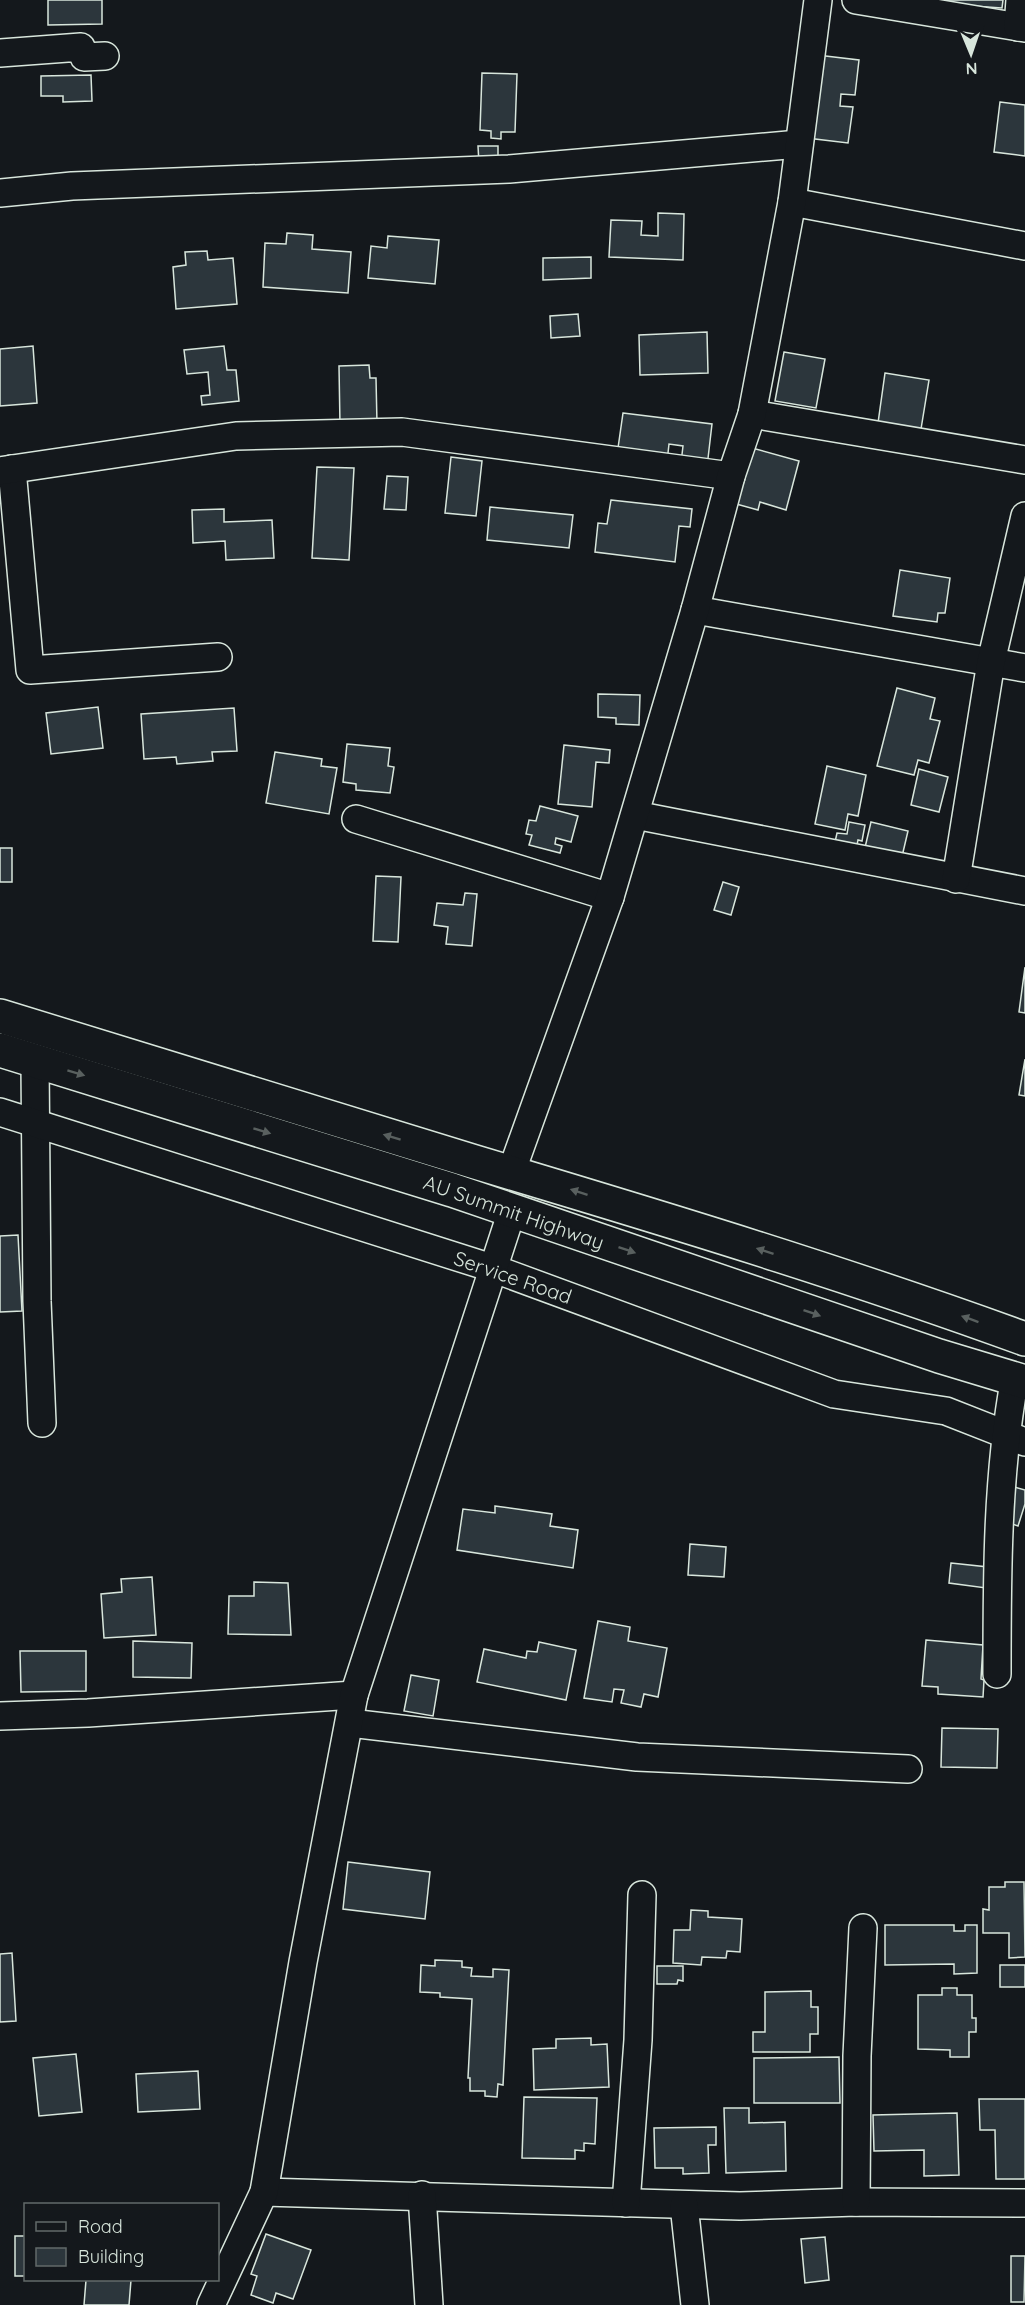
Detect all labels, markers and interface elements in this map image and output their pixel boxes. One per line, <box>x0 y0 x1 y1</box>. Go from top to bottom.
north arrow <box>941 24 1001 84</box>
text: N <box>965 59 978 79</box>
one-way arrow <box>67 1069 85 1078</box>
one-way arrow <box>253 1127 271 1136</box>
one-way arrow <box>383 1132 401 1141</box>
street label: AU Summit Highway <box>420 1169 608 1255</box>
one-way arrow <box>570 1186 588 1196</box>
street label: Service Road <box>451 1245 575 1309</box>
one-way arrow <box>618 1245 636 1255</box>
one-way arrow <box>756 1246 774 1255</box>
one-way arrow <box>803 1309 821 1318</box>
one-way arrow <box>961 1313 979 1323</box>
legend <box>24 2203 219 2281</box>
text: Road <box>78 2215 123 2238</box>
text: Building <box>78 2245 144 2268</box>

